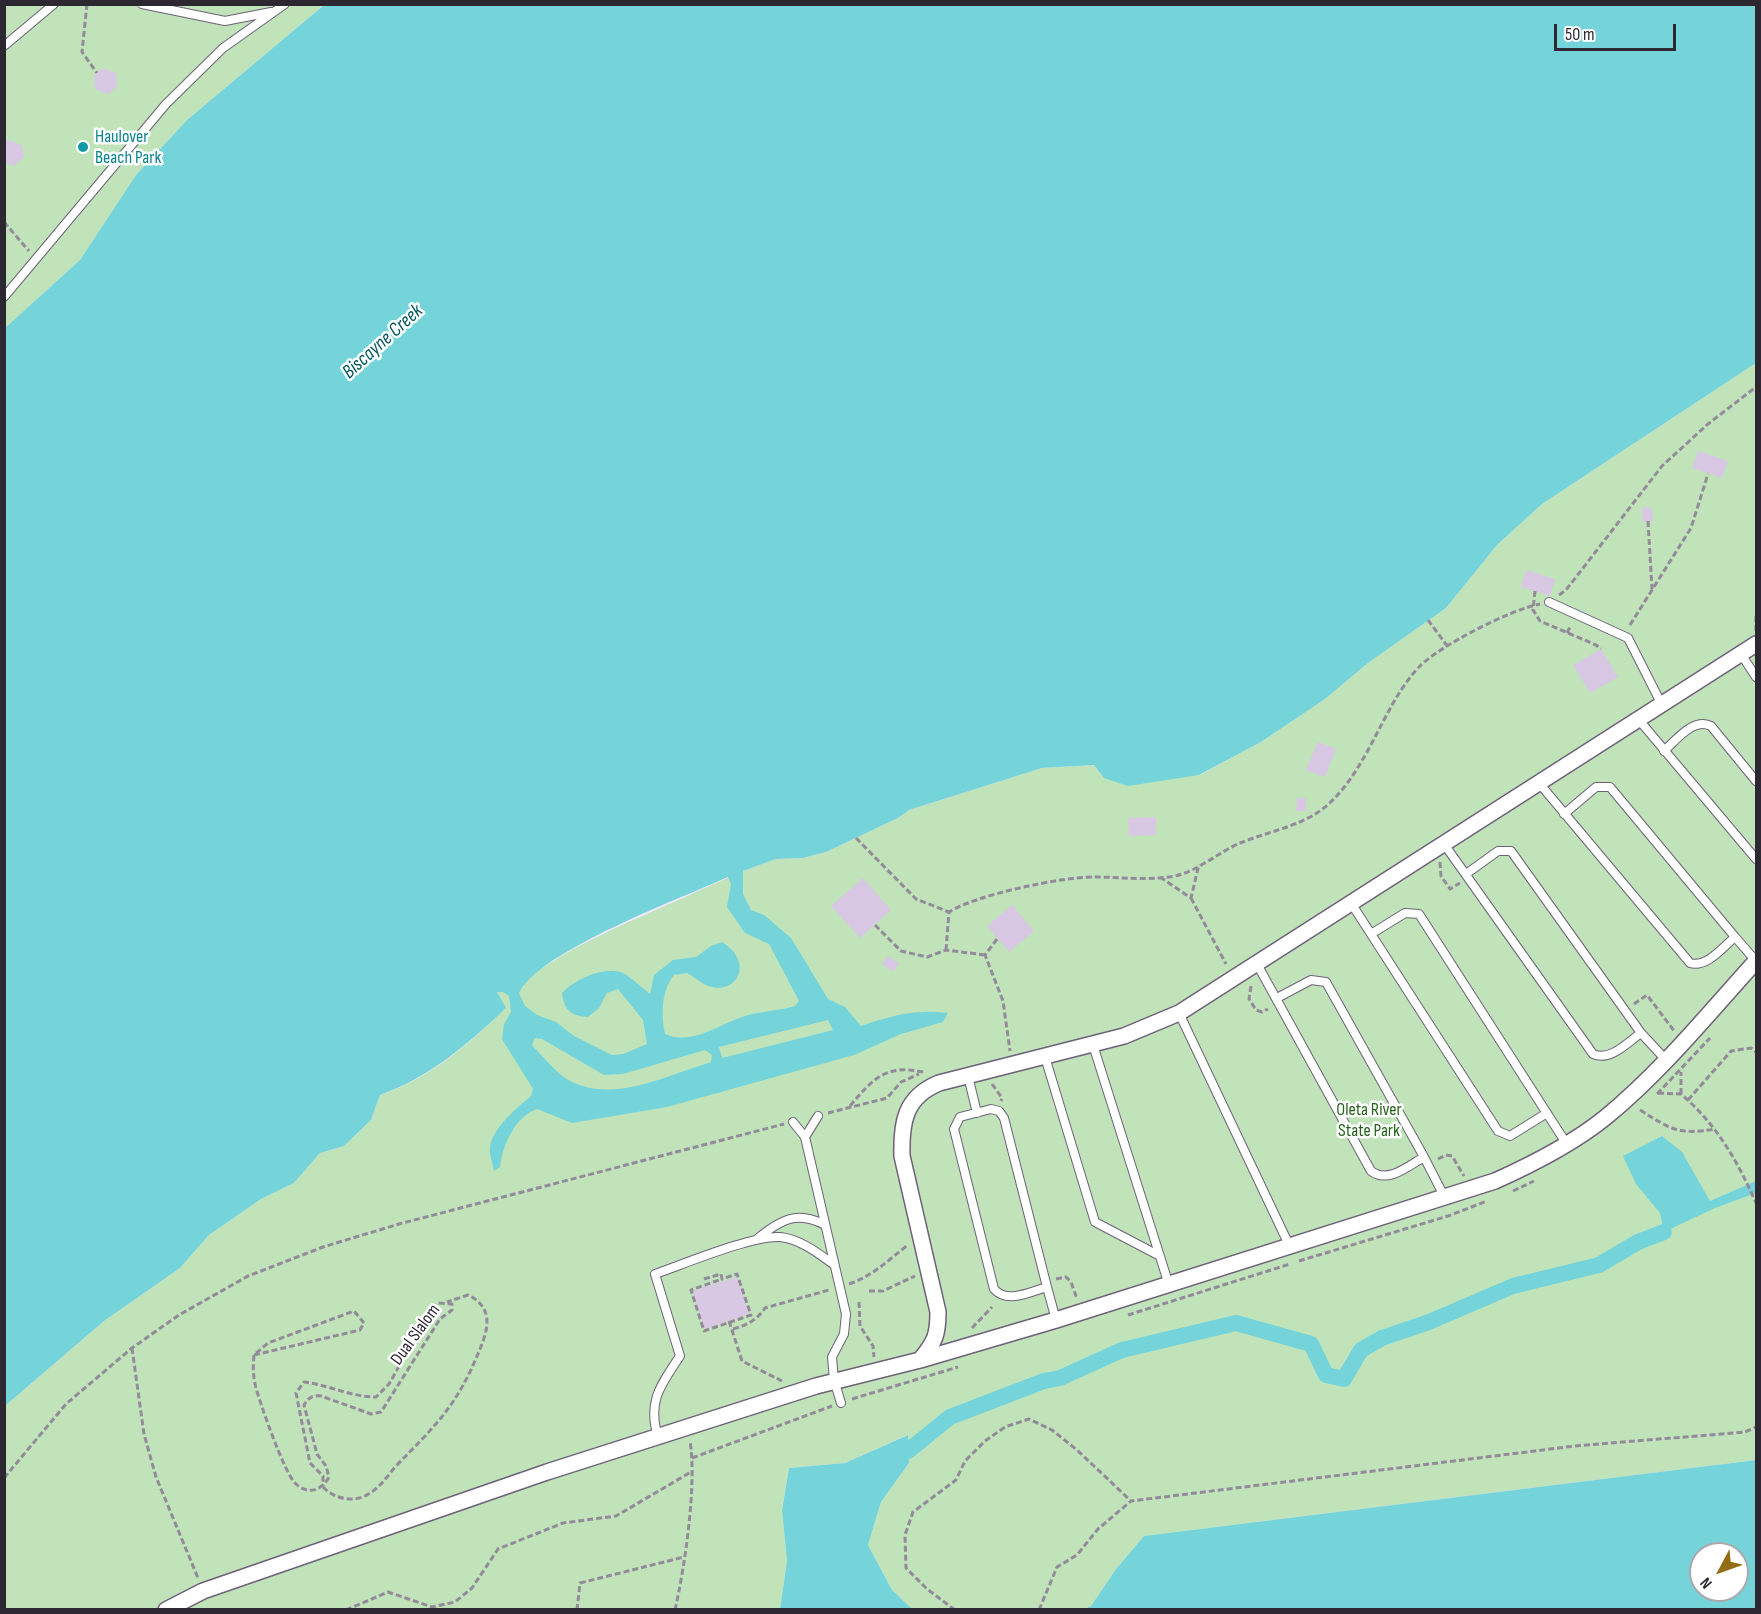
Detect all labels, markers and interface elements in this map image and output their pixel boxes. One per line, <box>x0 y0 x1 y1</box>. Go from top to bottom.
scale bar <box>1557 12 1678 50</box>
text: 50 m <box>1565 24 1595 45</box>
place label: Haulover Beach Park <box>95 126 161 168</box>
marker: Haulover Beach Park <box>76 140 90 154</box>
water label: Biscayne Creek <box>338 300 428 384</box>
park label: Oleta River State Park <box>1336 1099 1402 1142</box>
street label: Dual Slalom <box>387 1300 445 1370</box>
north arrow <box>1689 1542 1749 1602</box>
text: N <box>1697 1573 1717 1592</box>

